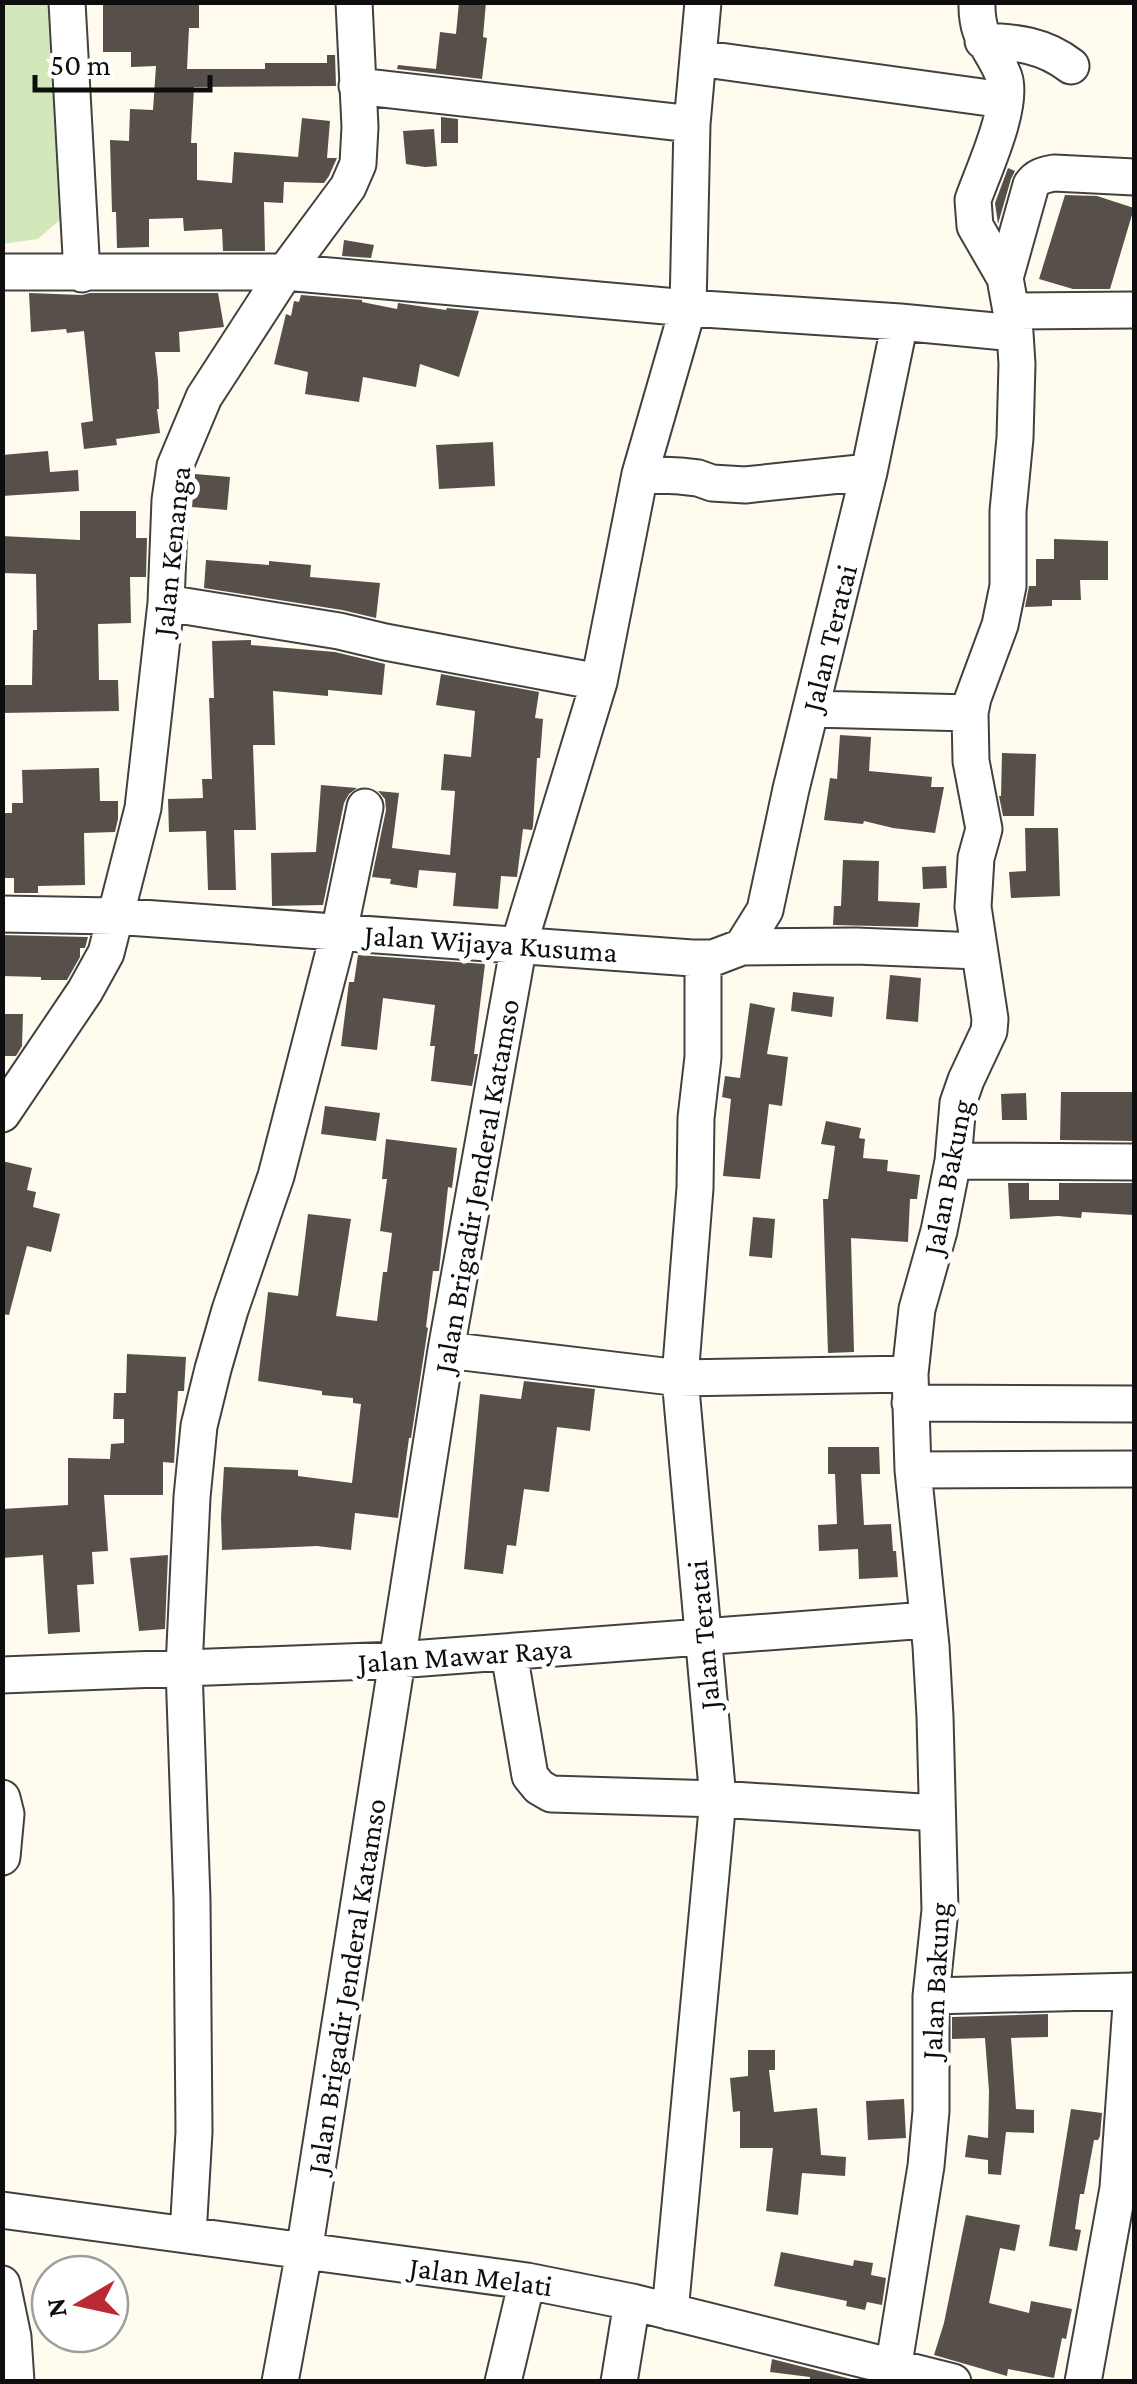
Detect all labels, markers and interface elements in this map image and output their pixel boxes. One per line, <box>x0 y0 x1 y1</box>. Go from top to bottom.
scale bar <box>35 30 210 92</box>
text: 50 m <box>50 48 111 81</box>
street label: Jalan Kenanga <box>145 464 197 641</box>
street label: Jalan Teratai <box>794 561 863 718</box>
street label: Jalan Wijaya Kusuma <box>360 917 619 969</box>
street label: Jalan Brigadir Jenderal Katamso <box>426 996 526 1379</box>
street label: Jalan Bakung <box>915 1097 979 1260</box>
street label: Jalan Teratai <box>680 1559 726 1714</box>
street label: Jalan Mawar Raya <box>354 1631 573 1680</box>
street label: Jalan Brigadir Jenderal Katamso <box>300 1796 393 2179</box>
street label: Jalan Bakung <box>914 1902 957 2063</box>
street label: Jalan Melati <box>404 2249 555 2302</box>
north arrow <box>30 2254 130 2354</box>
text: N <box>39 2296 73 2320</box>

